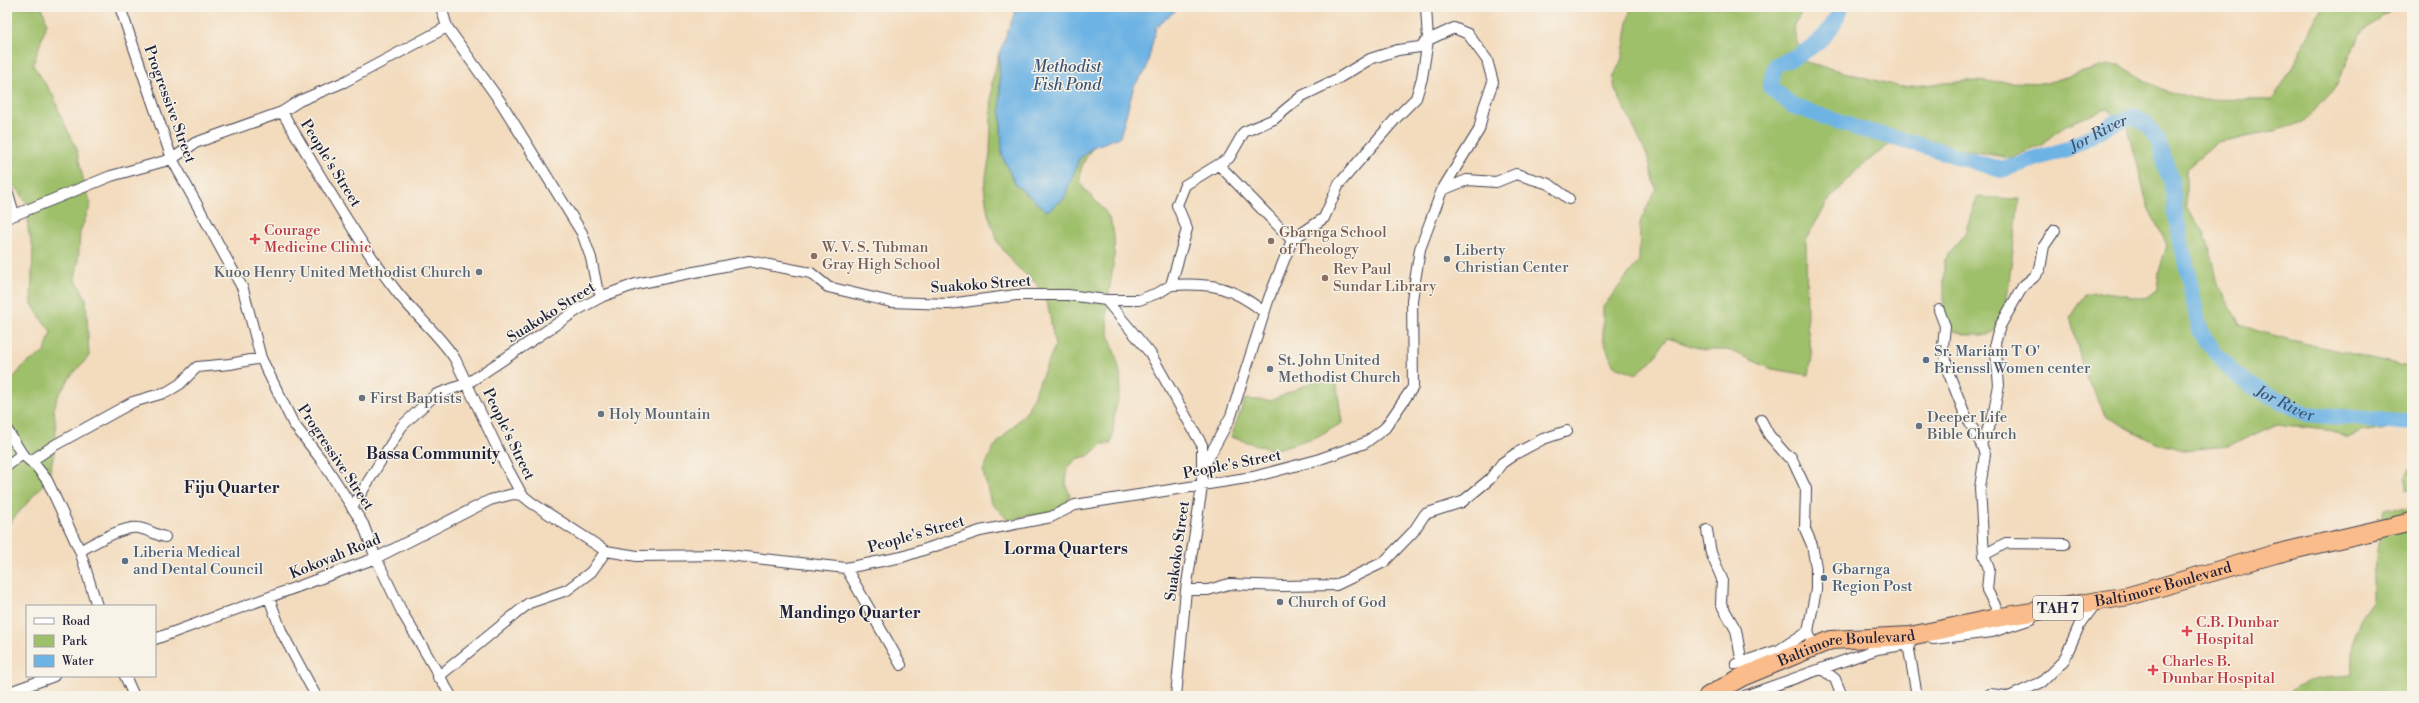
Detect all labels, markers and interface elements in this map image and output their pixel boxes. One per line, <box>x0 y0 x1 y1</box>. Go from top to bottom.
street label: Progressive Street <box>139 43 200 166</box>
water label: Methodist Fish Pond <box>1032 57 1102 95</box>
water label: Jor River <box>2064 110 2131 158</box>
street label: People's Street <box>296 116 365 211</box>
place label: Courage Medicine Clinic <box>264 221 372 257</box>
place label: Gbarnga School of Theology <box>1279 223 1387 259</box>
marker: Courage Medicine Clinic <box>249 233 261 245</box>
marker: Gbarnga School of Theology <box>1266 236 1276 246</box>
place label: W. V. S. Tubman Gray High School <box>821 238 941 274</box>
place label: Liberty Christian Center <box>1455 241 1569 277</box>
marker: W. V. S. Tubman Gray High School <box>809 251 819 261</box>
marker: Liberty Christian Center <box>1442 254 1452 264</box>
place label: Rev Paul Sundar Library <box>1333 260 1437 296</box>
place label: Kuoo Henry United Methodist Church <box>214 263 471 282</box>
marker: Kuoo Henry United Methodist Church <box>474 267 484 277</box>
street label: Suakoko Street <box>930 271 1033 297</box>
marker: Rev Paul Sundar Library <box>1320 273 1330 283</box>
street label: Suakoko Street <box>504 277 600 347</box>
place label: Sr. Mariam T O' Brienssl Women center <box>1933 342 2091 378</box>
place label: St. John United Methodist Church <box>1278 351 1401 387</box>
marker: Sr. Mariam T O' Brienssl Women center <box>1921 355 1931 365</box>
marker: St. John United Methodist Church <box>1265 364 1275 374</box>
water label: Jor River <box>2250 380 2316 426</box>
street label: People's Street <box>478 385 539 484</box>
place label: First Baptists <box>370 389 462 408</box>
marker: First Baptists <box>357 393 367 403</box>
street label: Progressive Street <box>293 401 378 514</box>
place label: Holy Mountain <box>609 405 711 424</box>
place label: Deeper Life Bible Church <box>1926 408 2017 444</box>
marker: Holy Mountain <box>596 409 606 419</box>
marker: Deeper Life Bible Church <box>1914 421 1924 431</box>
district label: Bassa Community <box>366 444 501 464</box>
street label: People's Street <box>1181 446 1284 483</box>
district label: Fiju Quarter <box>184 478 280 498</box>
street label: Suakoko Street <box>1161 499 1194 602</box>
street label: People's Street <box>866 511 967 557</box>
street label: Kokoyah Road <box>287 529 384 583</box>
district label: Lorma Quarters <box>1004 539 1128 559</box>
place label: Liberia Medical and Dental Council <box>133 543 264 579</box>
marker: Liberia Medical and Dental Council <box>120 556 130 566</box>
street label: Baltimore Boulevard <box>2092 558 2234 612</box>
place label: Gbarnga Region Post <box>1832 560 1913 596</box>
marker: Gbarnga Region Post <box>1819 573 1829 583</box>
place label: Church of God <box>1288 593 1387 612</box>
road number: TAH 7 <box>2033 596 2083 620</box>
marker: Church of God <box>1275 597 1285 607</box>
district label: Mandingo Quarter <box>779 603 921 623</box>
legend <box>26 605 156 677</box>
place label: C.B. Dunbar Hospital <box>2196 613 2279 649</box>
text: Road <box>62 614 90 629</box>
marker: C.B. Dunbar Hospital <box>2181 625 2193 637</box>
street label: Baltimore Boulevard <box>1774 626 1917 671</box>
text: Park <box>62 634 88 649</box>
place label: Charles B. Dunbar Hospital <box>2162 652 2275 688</box>
text: Water <box>61 654 94 669</box>
marker: Charles B. Dunbar Hospital <box>2147 664 2159 676</box>

